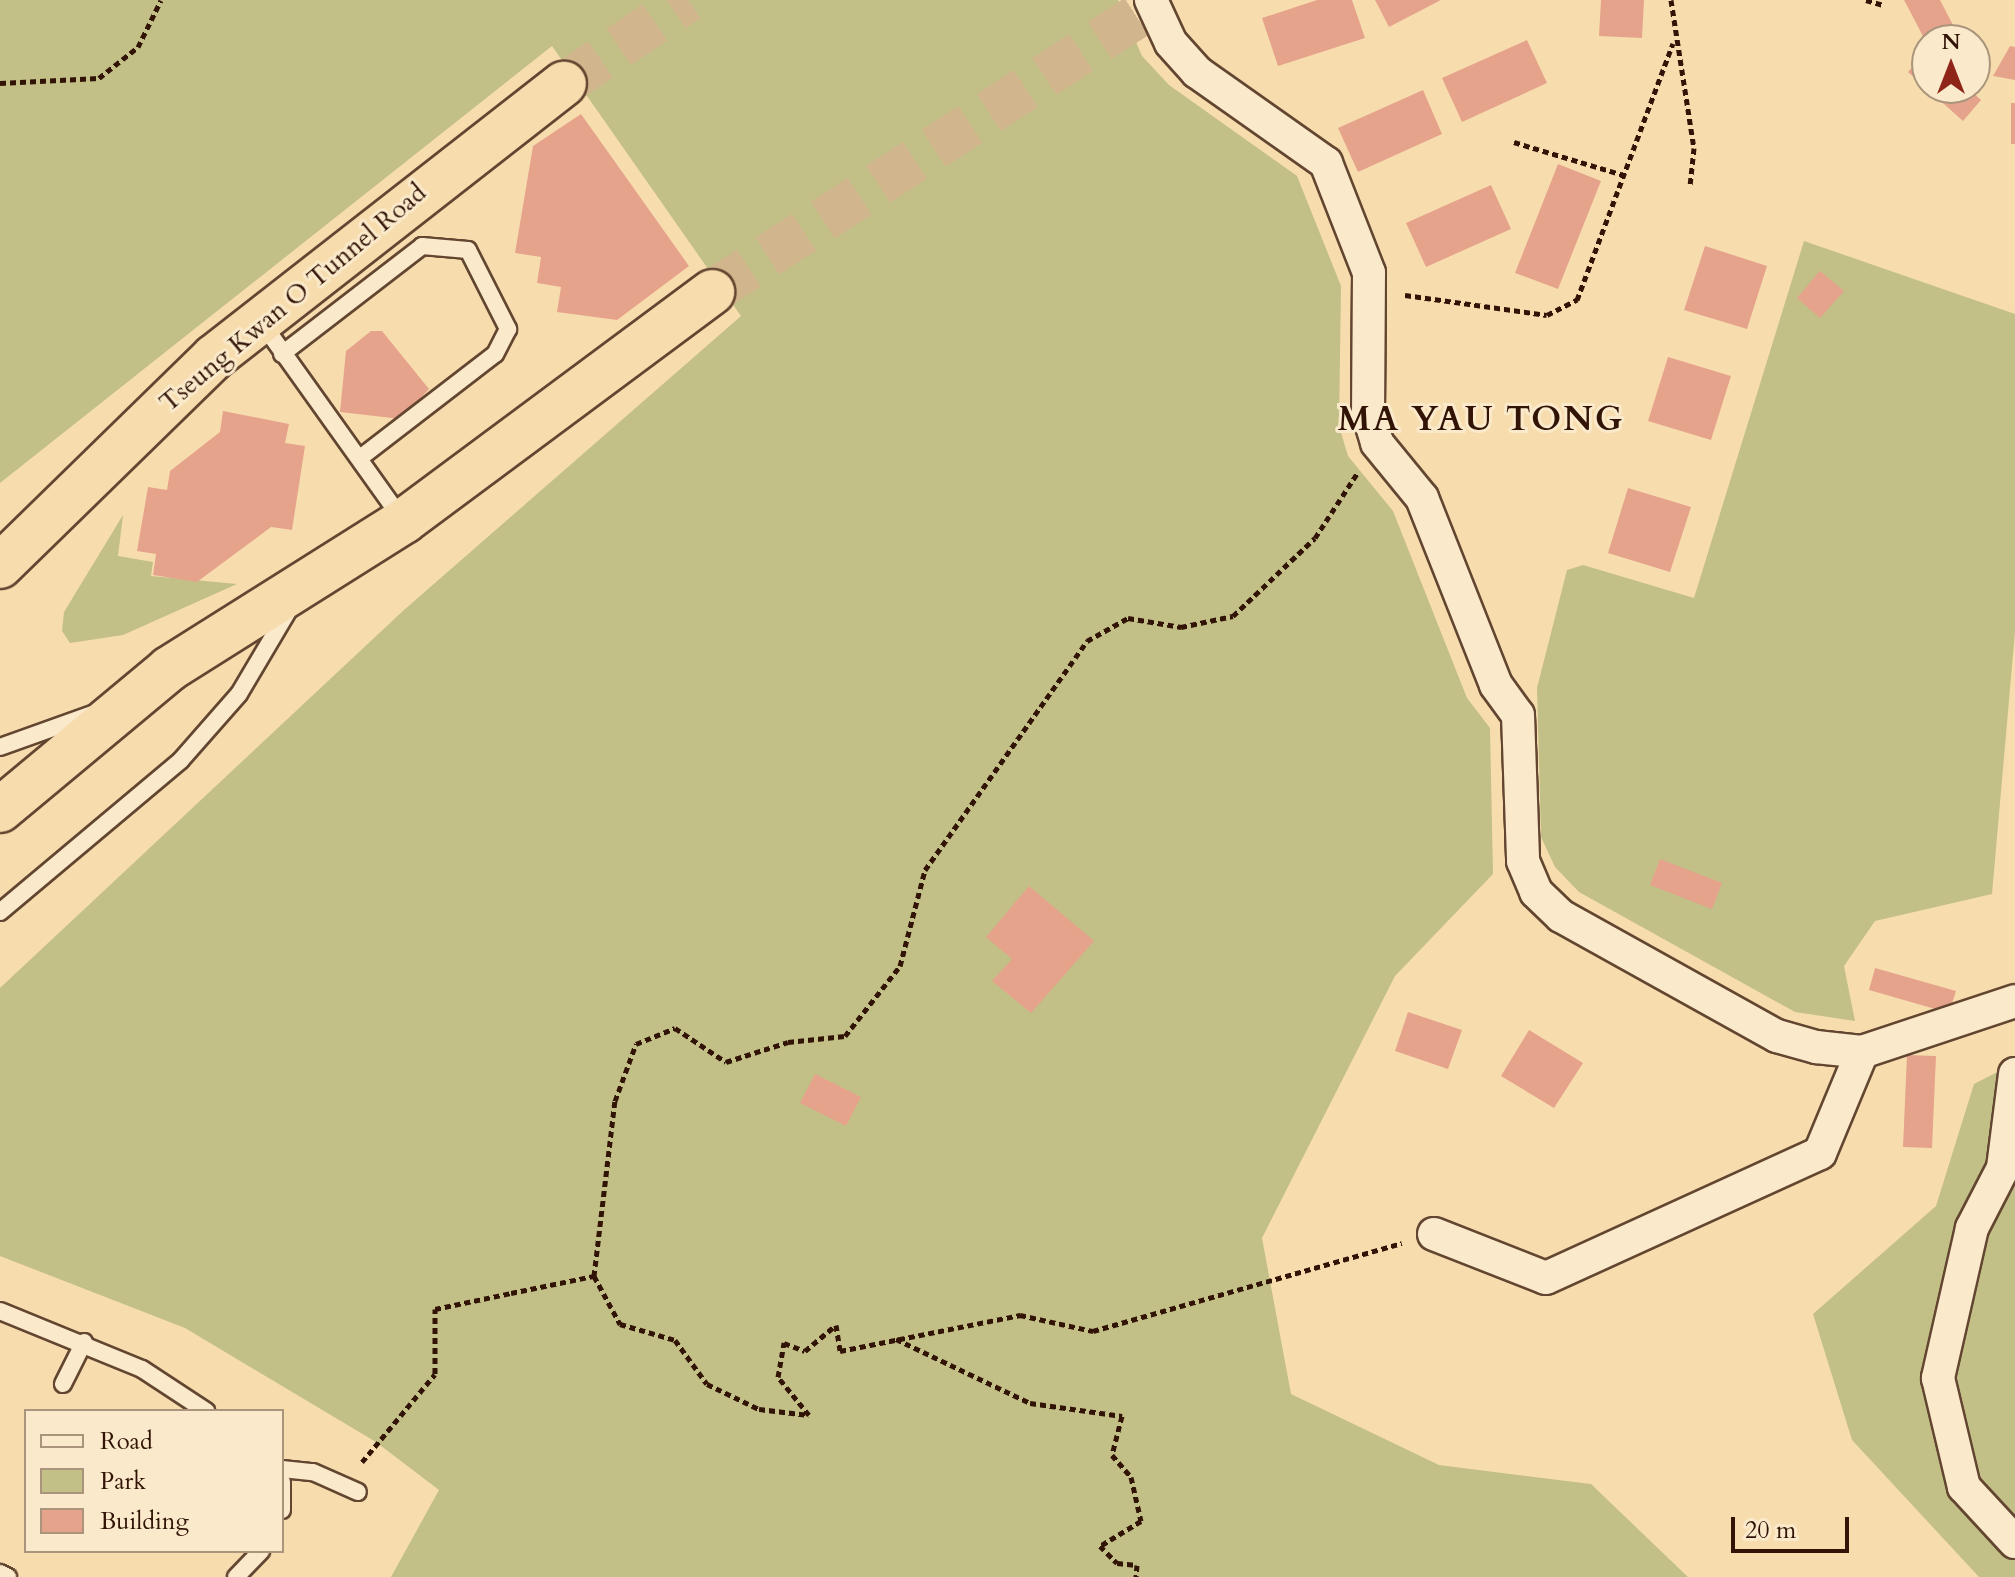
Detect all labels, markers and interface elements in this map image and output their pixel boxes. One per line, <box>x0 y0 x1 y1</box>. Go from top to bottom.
north arrow <box>1911 24 1991 104</box>
text: N <box>1941 27 1961 57</box>
street label: Tseung Kwan O Tunnel Road <box>153 177 433 419</box>
district label: MA YAU TONG <box>1338 400 1624 440</box>
legend <box>24 1409 284 1553</box>
text: Road <box>100 1425 153 1458</box>
text: Park <box>100 1465 146 1498</box>
scale bar <box>1735 1501 1853 1551</box>
text: Building <box>100 1505 189 1538</box>
text: 20 m <box>1745 1514 1796 1547</box>

